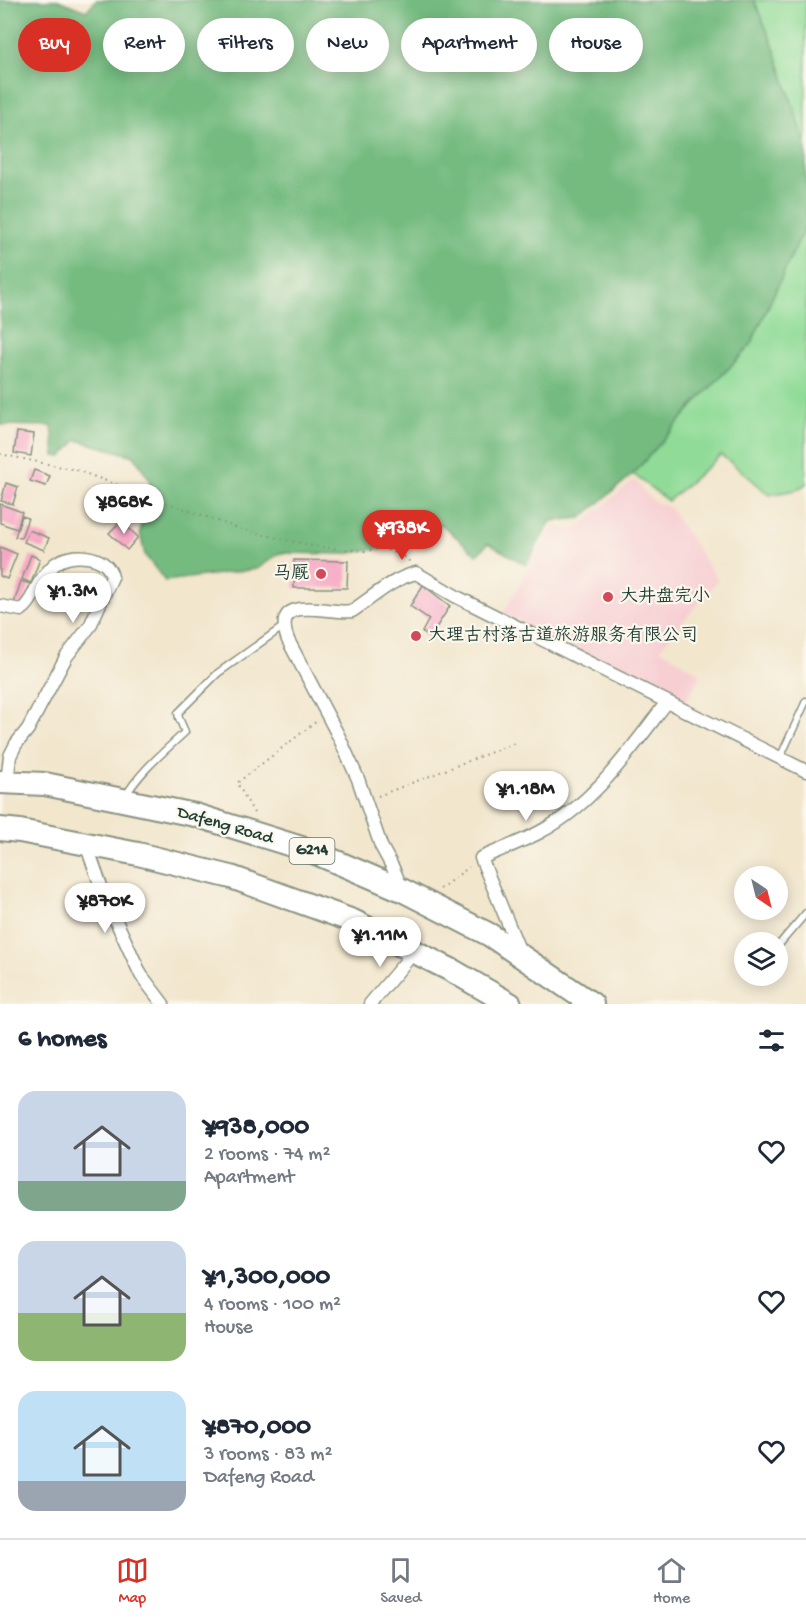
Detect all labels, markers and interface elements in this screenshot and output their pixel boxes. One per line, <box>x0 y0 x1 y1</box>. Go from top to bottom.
chip: Buy <box>18 18 91 72</box>
chip: Rent <box>103 18 185 72</box>
chip: Filters <box>197 18 294 72</box>
chip: New <box>306 18 389 72</box>
chip: Apartment <box>401 18 537 72</box>
chip: House <box>549 18 643 72</box>
pin: ¥868K <box>82 484 166 535</box>
text: ¥868K <box>98 492 150 515</box>
pin: ¥938K <box>360 510 444 561</box>
text: ¥938K <box>376 518 428 541</box>
place label: 马厩 <box>273 563 309 585</box>
marker: 马厩 <box>314 567 328 581</box>
pin: ¥1.3M <box>31 573 115 624</box>
text: ¥1.3M <box>49 581 97 604</box>
place label: 大井盘完小 <box>620 586 710 608</box>
marker: 大井盘完小 <box>601 590 615 604</box>
place label: 大理古村落古道旅游服务有限公司 <box>428 625 698 647</box>
marker: 大理古村落古道旅游服务有限公司 <box>409 629 423 643</box>
pin: ¥1.18M <box>477 771 575 822</box>
text: ¥1.18M <box>498 779 554 802</box>
street label: Dafeng Road <box>174 802 277 850</box>
road number: G214 <box>290 838 334 864</box>
north arrow <box>734 866 788 920</box>
map controls <box>734 866 788 986</box>
pin: ¥870K <box>63 883 147 934</box>
text: ¥870K <box>78 891 132 914</box>
pin: ¥1.11M <box>331 917 429 968</box>
text: ¥1.11M <box>353 925 407 948</box>
button: layers <box>734 932 788 986</box>
icon: filters <box>755 1024 788 1057</box>
text: 6 homes <box>18 1025 106 1056</box>
text: ¥938,000 <box>204 1113 309 1144</box>
icon: home <box>66 1115 138 1187</box>
icon: heart <box>755 1135 788 1168</box>
text: 2 rooms · 74 m² <box>204 1144 330 1167</box>
text: Apartment <box>204 1167 294 1190</box>
text: ¥1,300,000 <box>204 1263 330 1294</box>
icon: home <box>66 1265 138 1337</box>
icon: heart <box>755 1285 788 1318</box>
text: 4 rooms · 100 m² <box>204 1294 341 1317</box>
text: House <box>204 1317 253 1340</box>
text: ¥870,000 <box>204 1413 311 1444</box>
icon: home <box>66 1415 138 1487</box>
icon: heart <box>755 1435 788 1468</box>
text: 3 rooms · 83 m² <box>204 1444 332 1467</box>
text: Dafeng Road <box>204 1467 314 1490</box>
tab: Map <box>116 1554 149 1609</box>
tab: Saved <box>380 1554 421 1609</box>
tab: Home <box>653 1554 690 1609</box>

